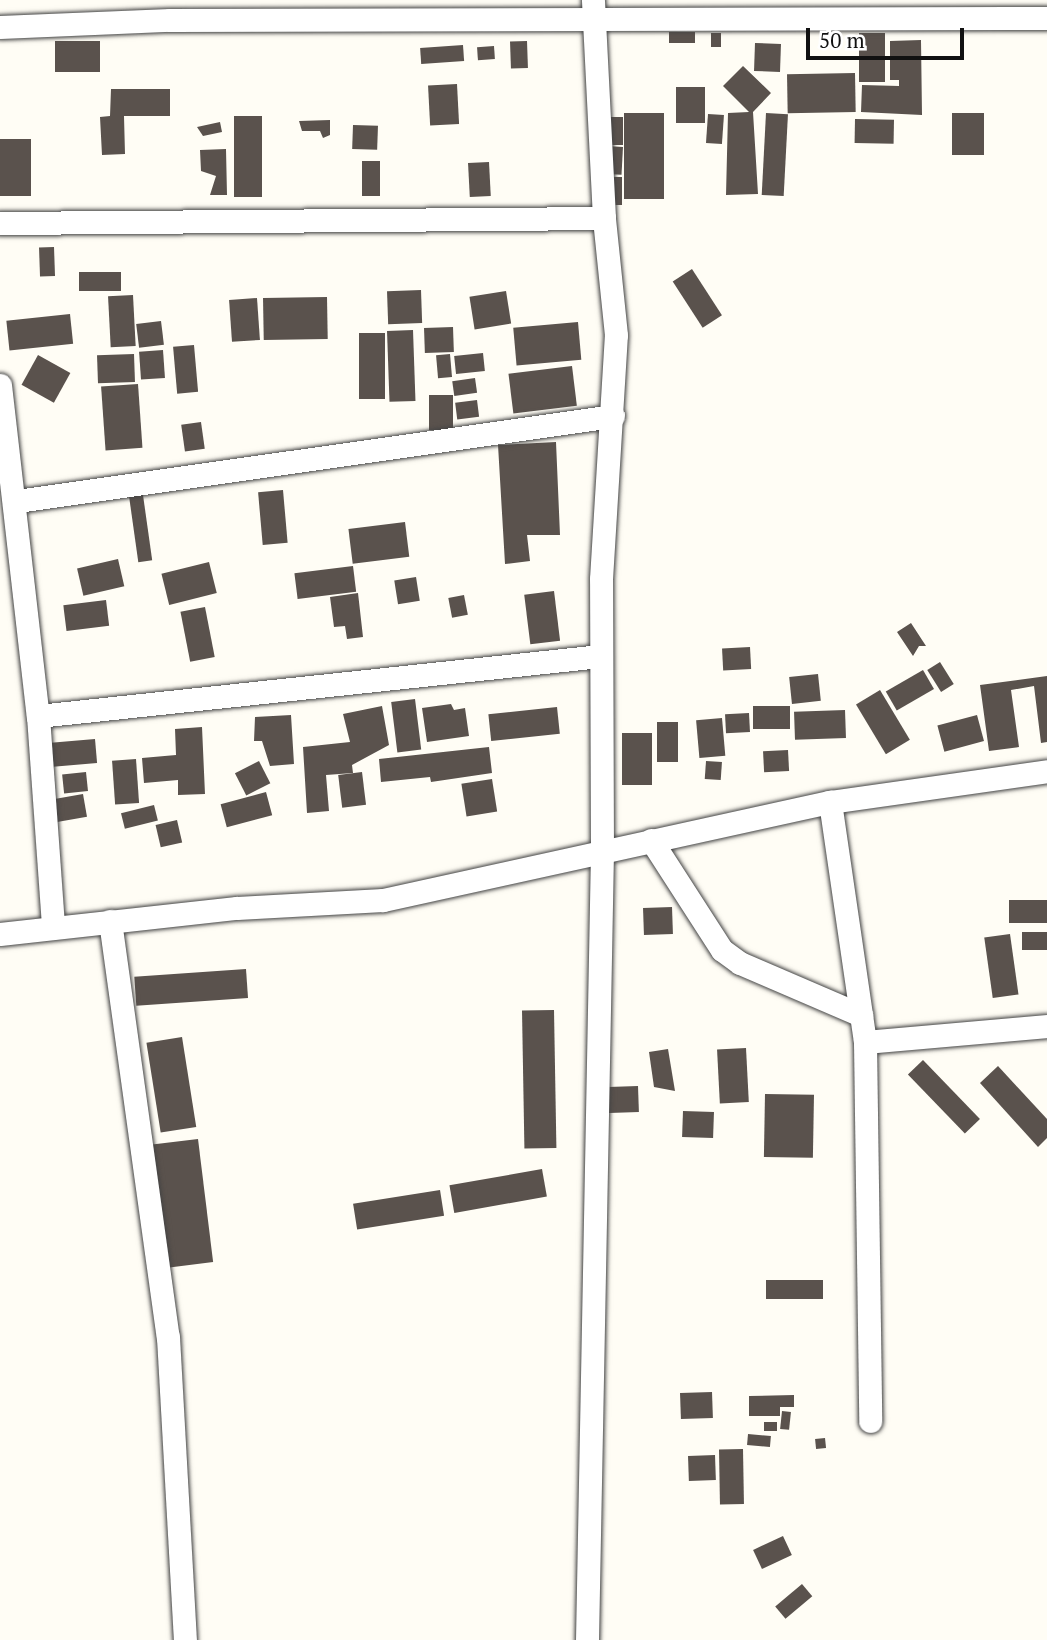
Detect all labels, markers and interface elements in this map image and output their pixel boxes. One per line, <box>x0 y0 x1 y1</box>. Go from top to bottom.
scale bar <box>809 14 967 58</box>
text: 50 m <box>819 26 865 54</box>

